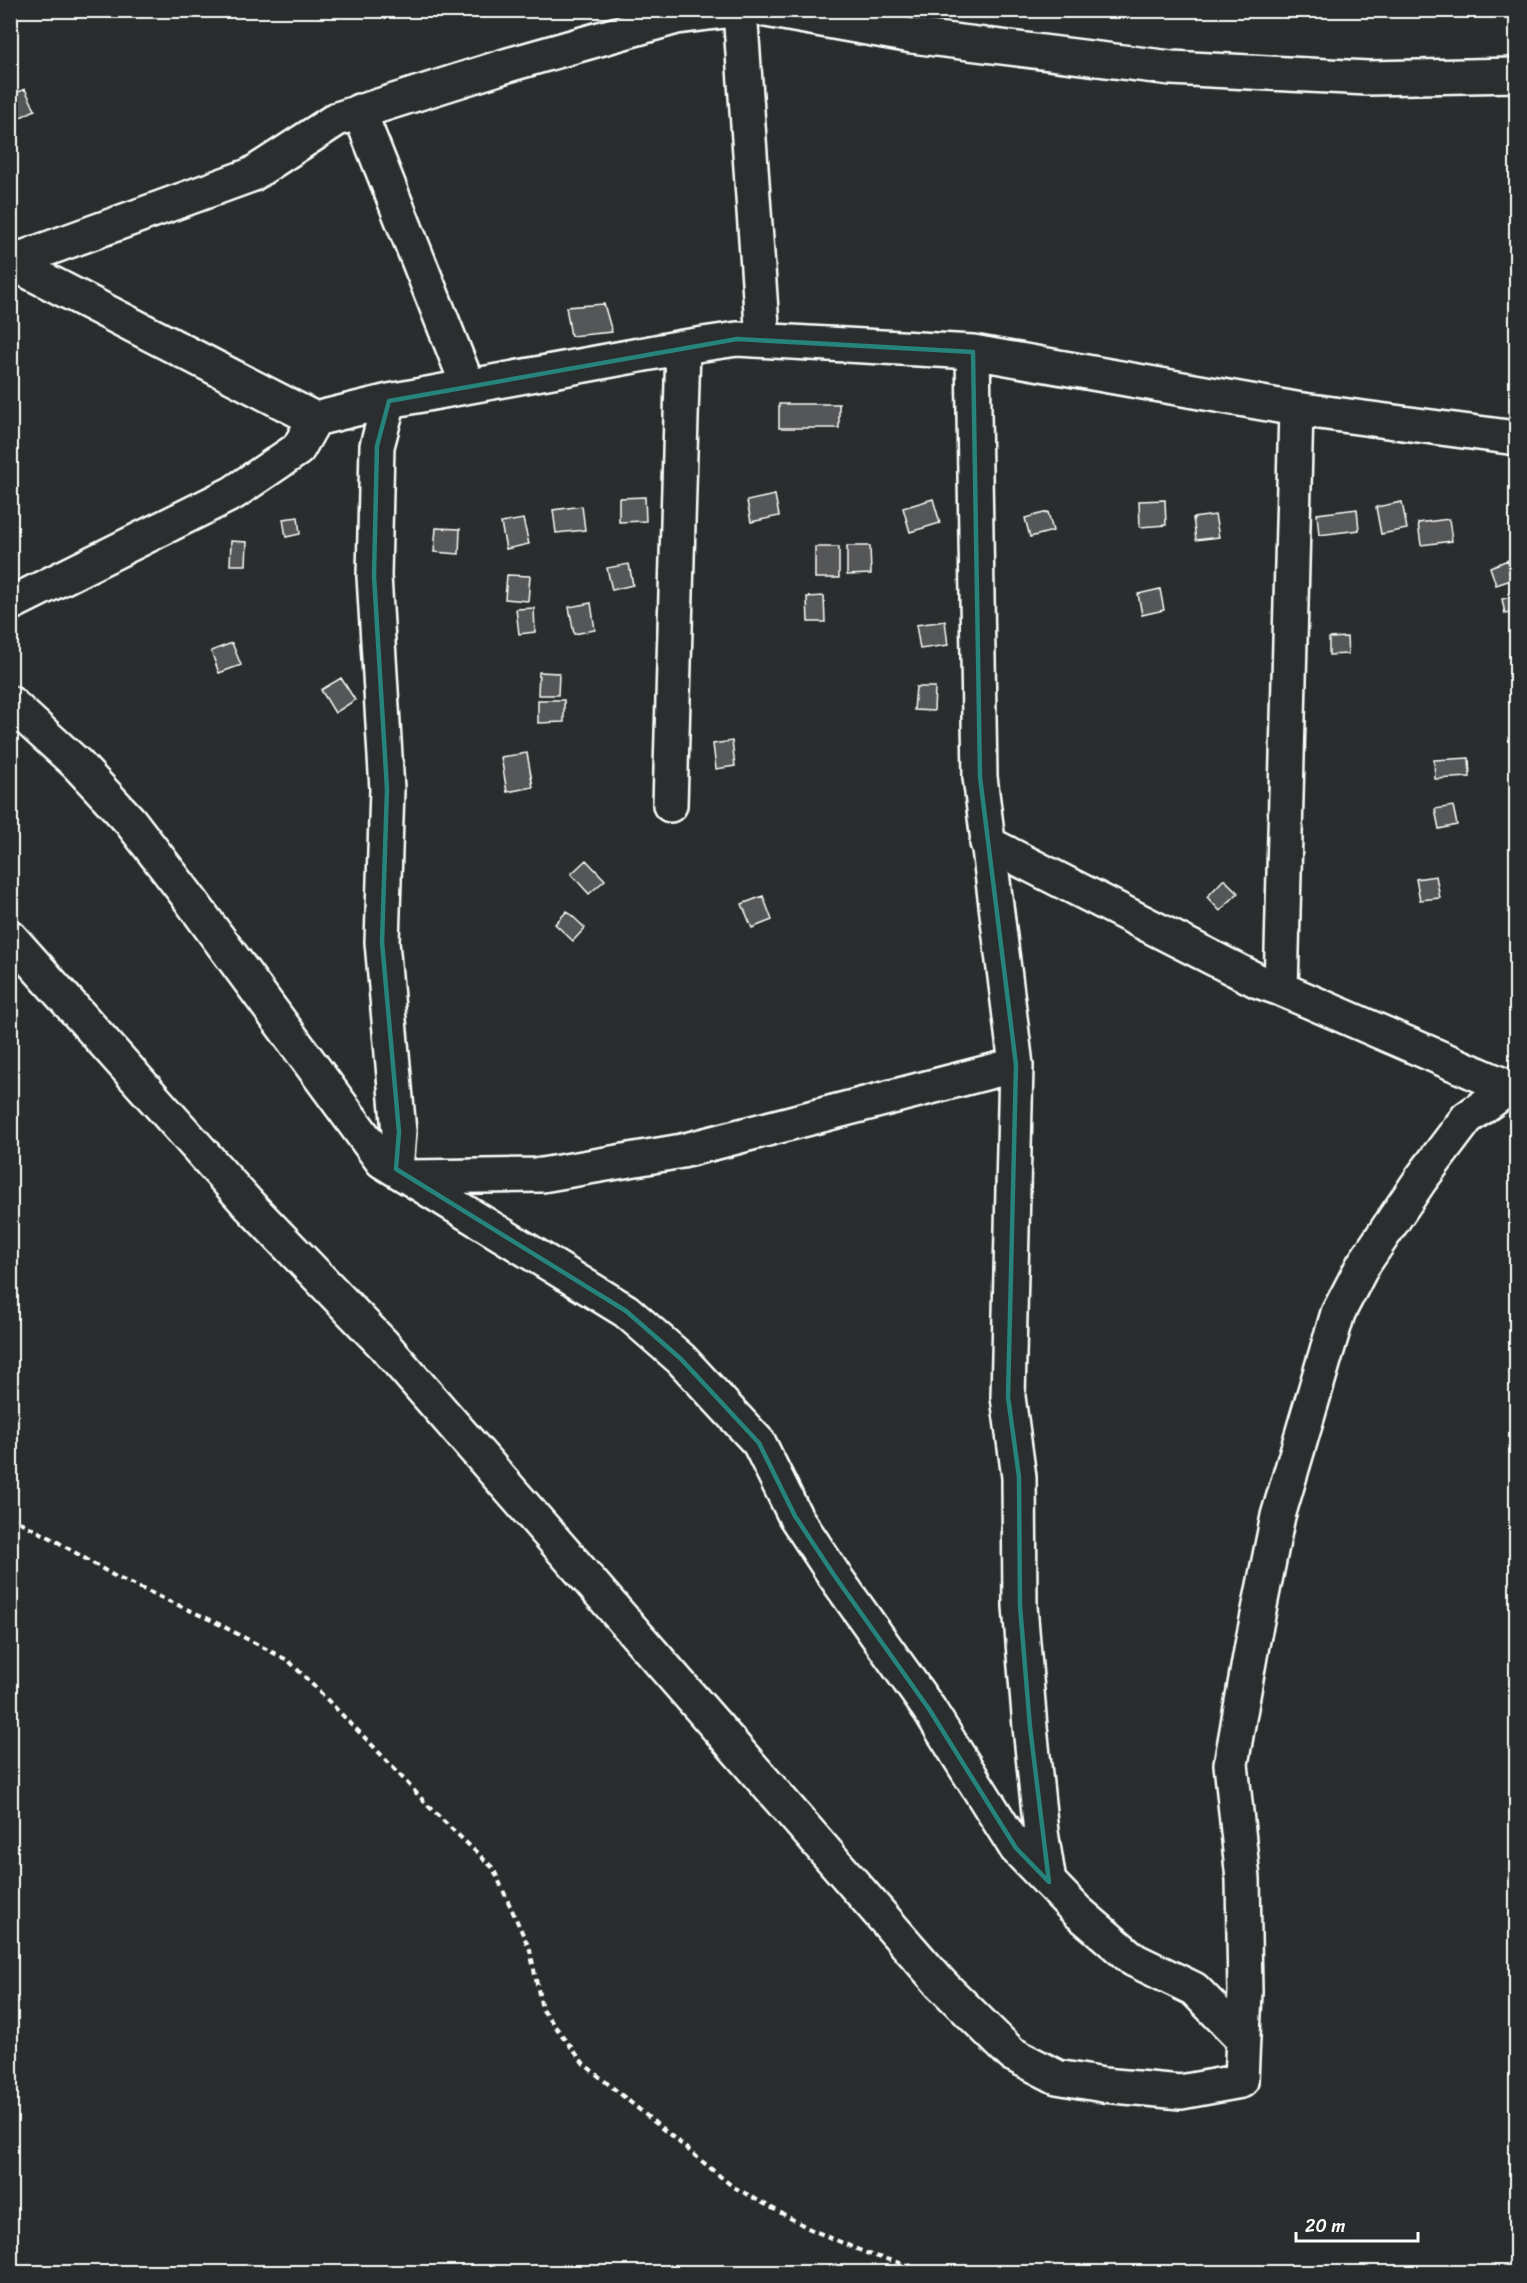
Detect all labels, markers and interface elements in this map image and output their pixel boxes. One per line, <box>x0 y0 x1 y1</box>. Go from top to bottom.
scale bar <box>1296 2205 1418 2243</box>
text: 20 m <box>1305 2210 1345 2242</box>

